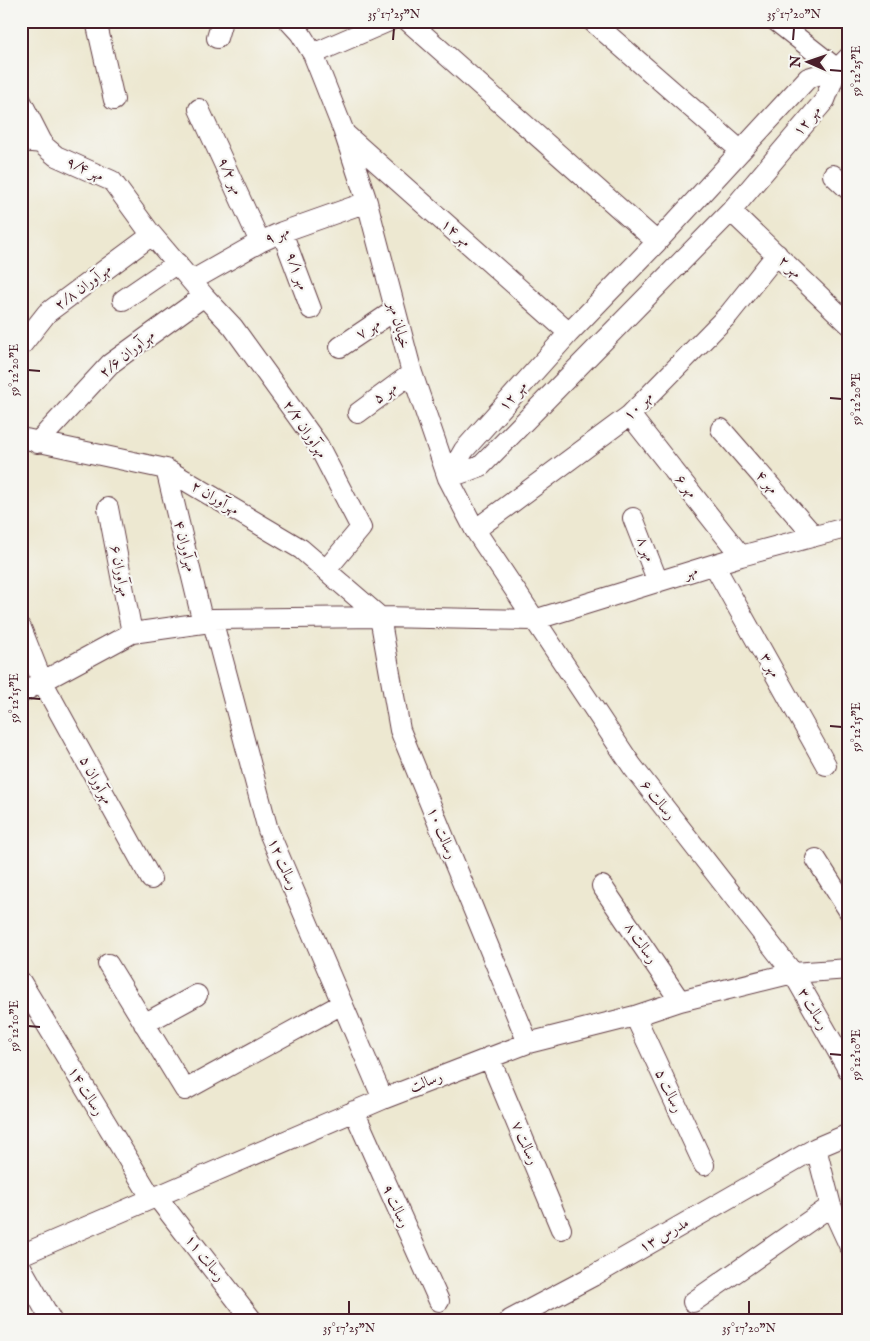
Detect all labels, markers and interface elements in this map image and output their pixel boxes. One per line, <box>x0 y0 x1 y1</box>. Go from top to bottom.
text: 35°17'25"N <box>368 7 421 22</box>
text: 35°17'20"N <box>767 7 822 22</box>
north arrow <box>782 38 832 88</box>
text: 59°12'25"E <box>849 45 864 97</box>
text: N <box>787 55 805 69</box>
street label: مهر ۱۲ <box>789 102 825 140</box>
street label: مهر ۹/۴ <box>63 152 107 186</box>
street label: مهر ۹/۲ <box>213 154 247 198</box>
street label: مهر ۱۴ <box>437 215 475 252</box>
street label: مهر ۹ <box>262 221 293 249</box>
street label: مهر ۹/۱ <box>281 249 313 293</box>
street label: مهر ۲ <box>774 251 806 283</box>
street label: مهرآوران ۲/۸ <box>51 259 115 314</box>
street label: خیابان مهر <box>383 297 414 351</box>
street label: مهر ۷ <box>352 314 384 344</box>
street label: مهرآوران ۲/۶ <box>95 326 159 382</box>
text: 59°12'20"E <box>7 344 22 396</box>
text: 59°12'20"E <box>849 373 864 425</box>
street label: مهر ۱۲ <box>495 377 532 415</box>
street label: مهر ۵ <box>369 378 401 408</box>
street label: مهر ۱۰ <box>619 387 657 425</box>
street label: مهرآوران ۲/۲ <box>279 396 332 462</box>
street label: مهر ۴ <box>752 466 783 498</box>
street label: مهر ۶ <box>671 470 701 502</box>
street label: مهرآوران ۲ <box>188 476 243 520</box>
street label: مهرآوران ۴ <box>169 518 201 574</box>
street label: مهر ۸ <box>633 534 659 564</box>
street label: مهرآوران ۶ <box>106 544 134 599</box>
street label: مهر <box>680 561 700 584</box>
street label: مهر ۳ <box>756 649 785 681</box>
text: 59°12'15"E <box>7 673 22 723</box>
text: 59°12'15"E <box>849 702 864 752</box>
street label: مهرآوران ۵ <box>75 753 117 808</box>
street label: رسالت ۶ <box>636 776 680 824</box>
street label: رسالت ۱۰ <box>423 804 461 862</box>
street label: رسالت ۱۲ <box>264 835 302 893</box>
street label: رسالت ۸ <box>620 919 662 967</box>
street label: رسالت ۳ <box>793 984 833 1034</box>
text: 59°12'10"E <box>7 1000 22 1052</box>
text: 59°12'10"E <box>849 1029 864 1081</box>
street label: رسالت ۱۴ <box>64 1063 108 1119</box>
street label: رسالت ۵ <box>651 1066 687 1116</box>
street label: رسالت <box>407 1067 445 1097</box>
street label: رسالت ۷ <box>507 1118 543 1168</box>
street label: رسالت ۹ <box>378 1181 414 1231</box>
street label: مدرس ۱۳ <box>636 1213 692 1257</box>
street label: رسالت ۱۱ <box>181 1231 229 1285</box>
text: 35°17'25"N <box>323 1321 376 1336</box>
text: 35°17'20"N <box>722 1321 777 1336</box>

